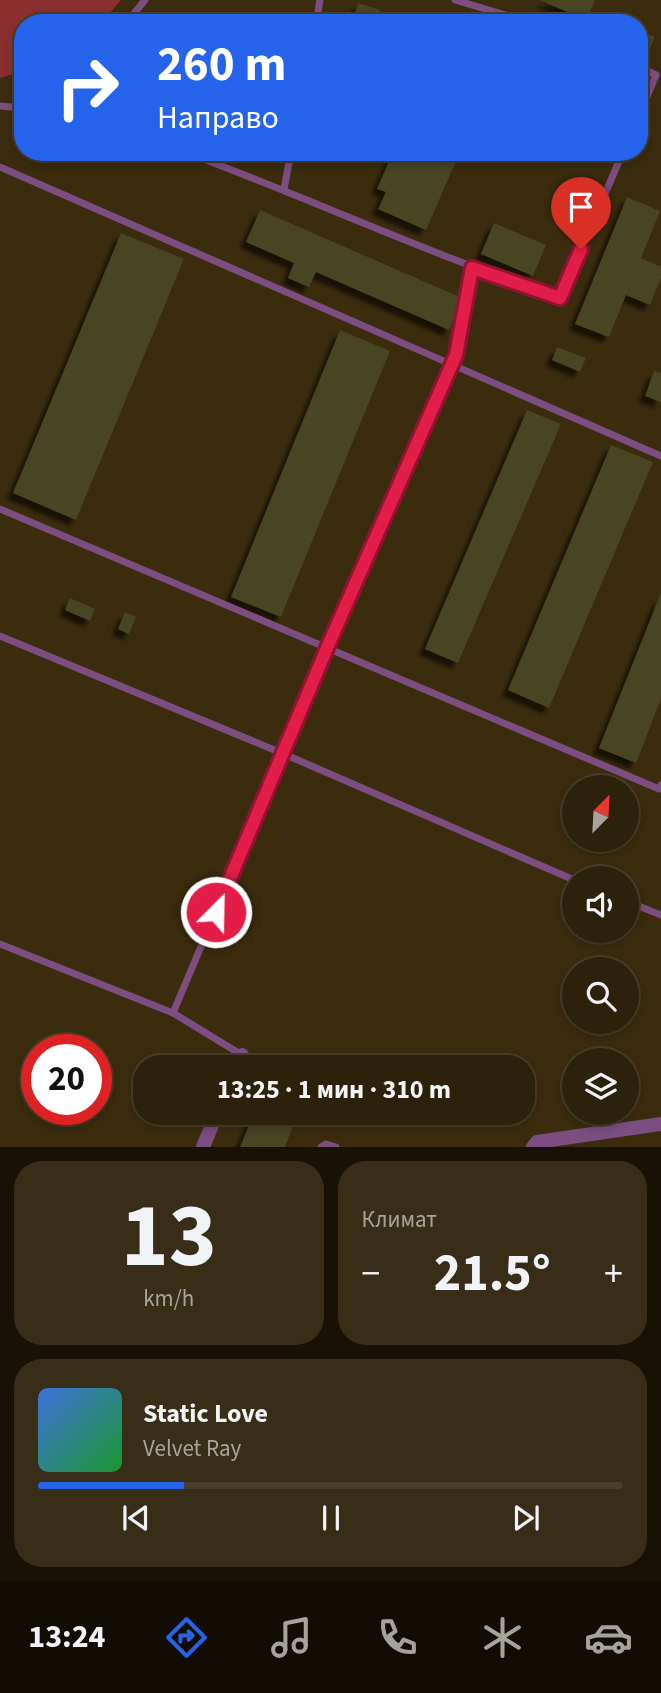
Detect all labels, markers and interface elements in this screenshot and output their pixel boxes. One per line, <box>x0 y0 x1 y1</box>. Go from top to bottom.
text: 260 m <box>157 30 286 100</box>
icon: right <box>42 42 133 133</box>
text: Направо <box>157 95 279 141</box>
pin <box>551 177 611 249</box>
icon: arrive <box>562 188 600 226</box>
north arrow <box>562 775 639 852</box>
map controls <box>562 775 639 1125</box>
button: sound <box>562 866 639 943</box>
position arrow <box>179 875 253 949</box>
button: search <box>562 957 639 1034</box>
speed limit sign: 20 <box>21 1034 112 1125</box>
button: layers <box>562 1048 639 1125</box>
text: 13:25 · 1 мин · 310 m <box>217 1071 451 1108</box>
text: 13 <box>121 1172 217 1301</box>
text: Климат <box>362 1203 437 1236</box>
text: 21.5° <box>434 1237 551 1311</box>
text: − <box>362 1247 380 1301</box>
text: + <box>604 1247 623 1301</box>
text: km/h <box>143 1282 194 1315</box>
text: Static Love <box>143 1395 268 1432</box>
text: Velvet Ray <box>143 1432 241 1465</box>
icon: previous <box>117 1499 155 1537</box>
icon: pause <box>312 1499 350 1537</box>
icon: next <box>507 1499 545 1537</box>
icon: directions <box>162 1613 211 1662</box>
icon: music <box>267 1613 316 1662</box>
icon: phone <box>373 1613 422 1662</box>
icon: climate <box>478 1613 527 1662</box>
icon: car <box>584 1613 633 1662</box>
text: 13:24 <box>28 1614 105 1660</box>

